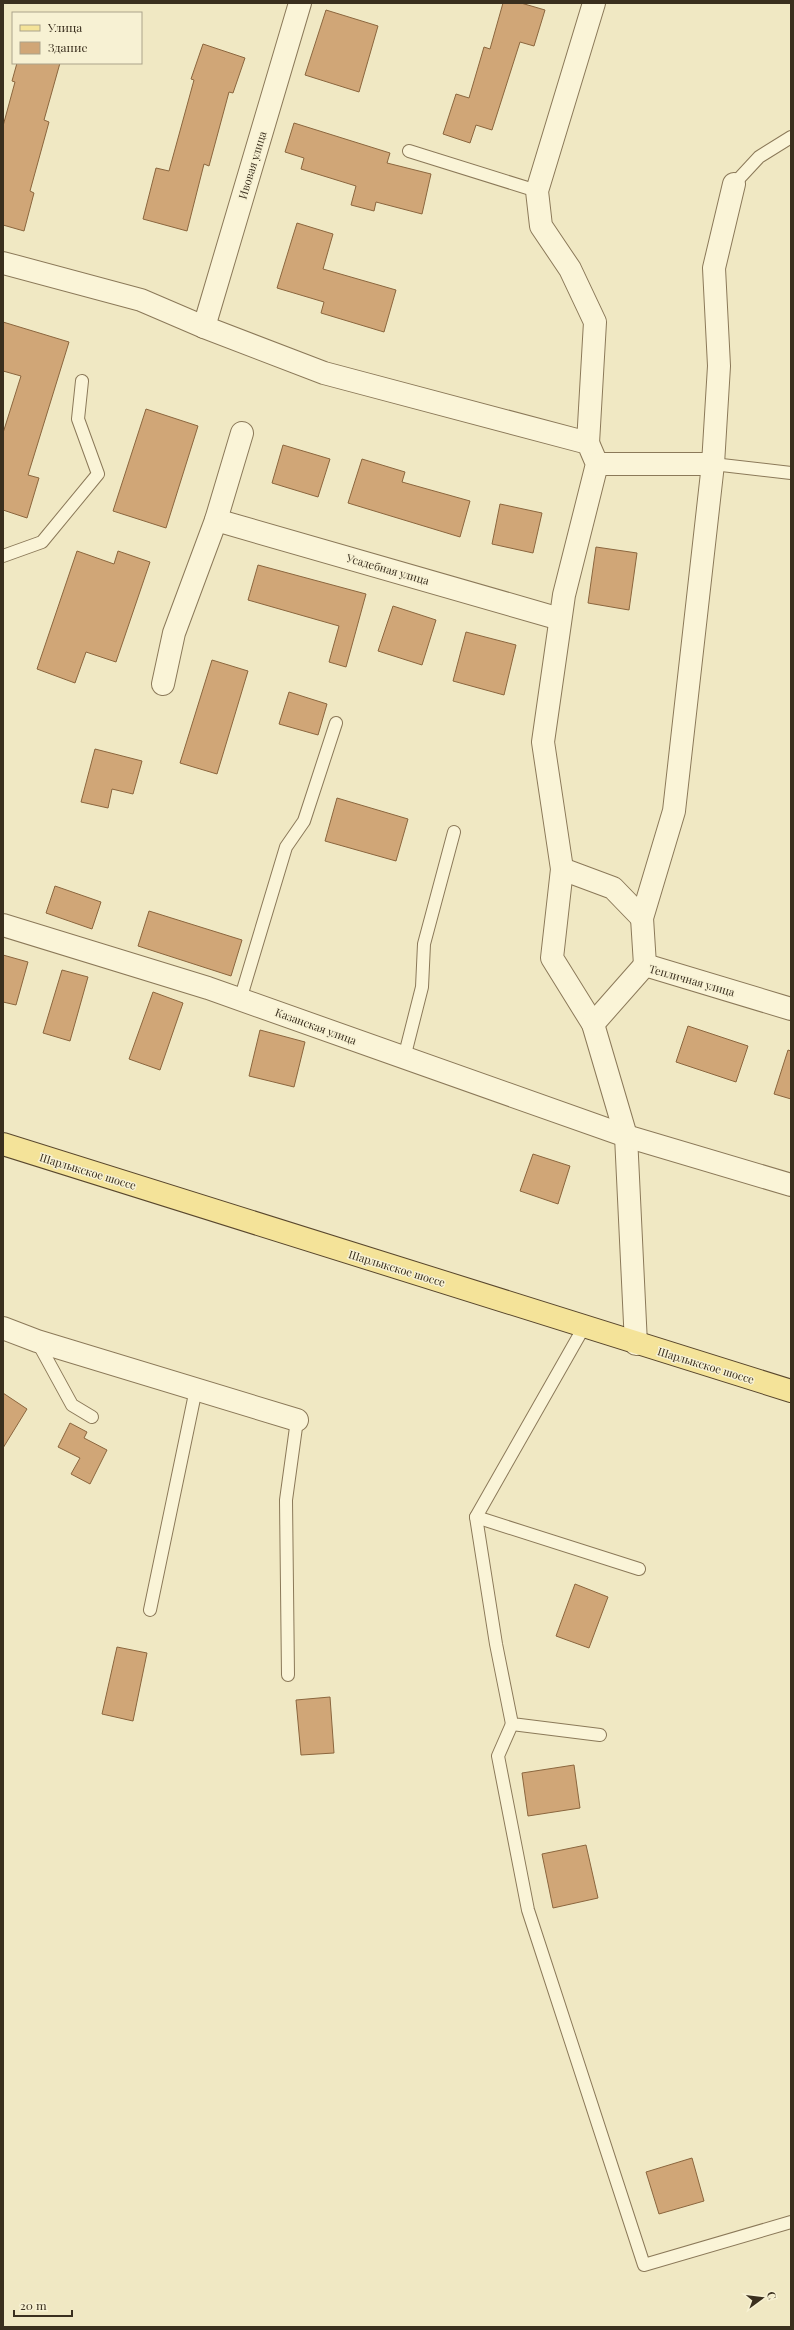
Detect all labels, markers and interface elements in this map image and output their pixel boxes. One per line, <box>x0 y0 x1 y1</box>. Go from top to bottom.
legend <box>12 12 142 64</box>
text: Улица <box>47 19 82 35</box>
text: Здание <box>48 39 88 55</box>
street label: Ивовая улица <box>235 129 270 201</box>
street label: Усадебная улица <box>344 550 431 588</box>
street label: Тепличная улица <box>647 961 737 1000</box>
street label: Казанская улица <box>273 1004 359 1048</box>
street label: Шарлыкское шоссе <box>38 1149 138 1193</box>
street label: Шарлыкское шоссе <box>347 1246 447 1290</box>
street label: Шарлыкское шоссе <box>656 1343 756 1387</box>
north arrow <box>742 2278 782 2318</box>
text: С <box>764 2290 780 2301</box>
scale bar <box>14 2292 72 2318</box>
text: 20 m <box>20 2297 47 2313</box>

